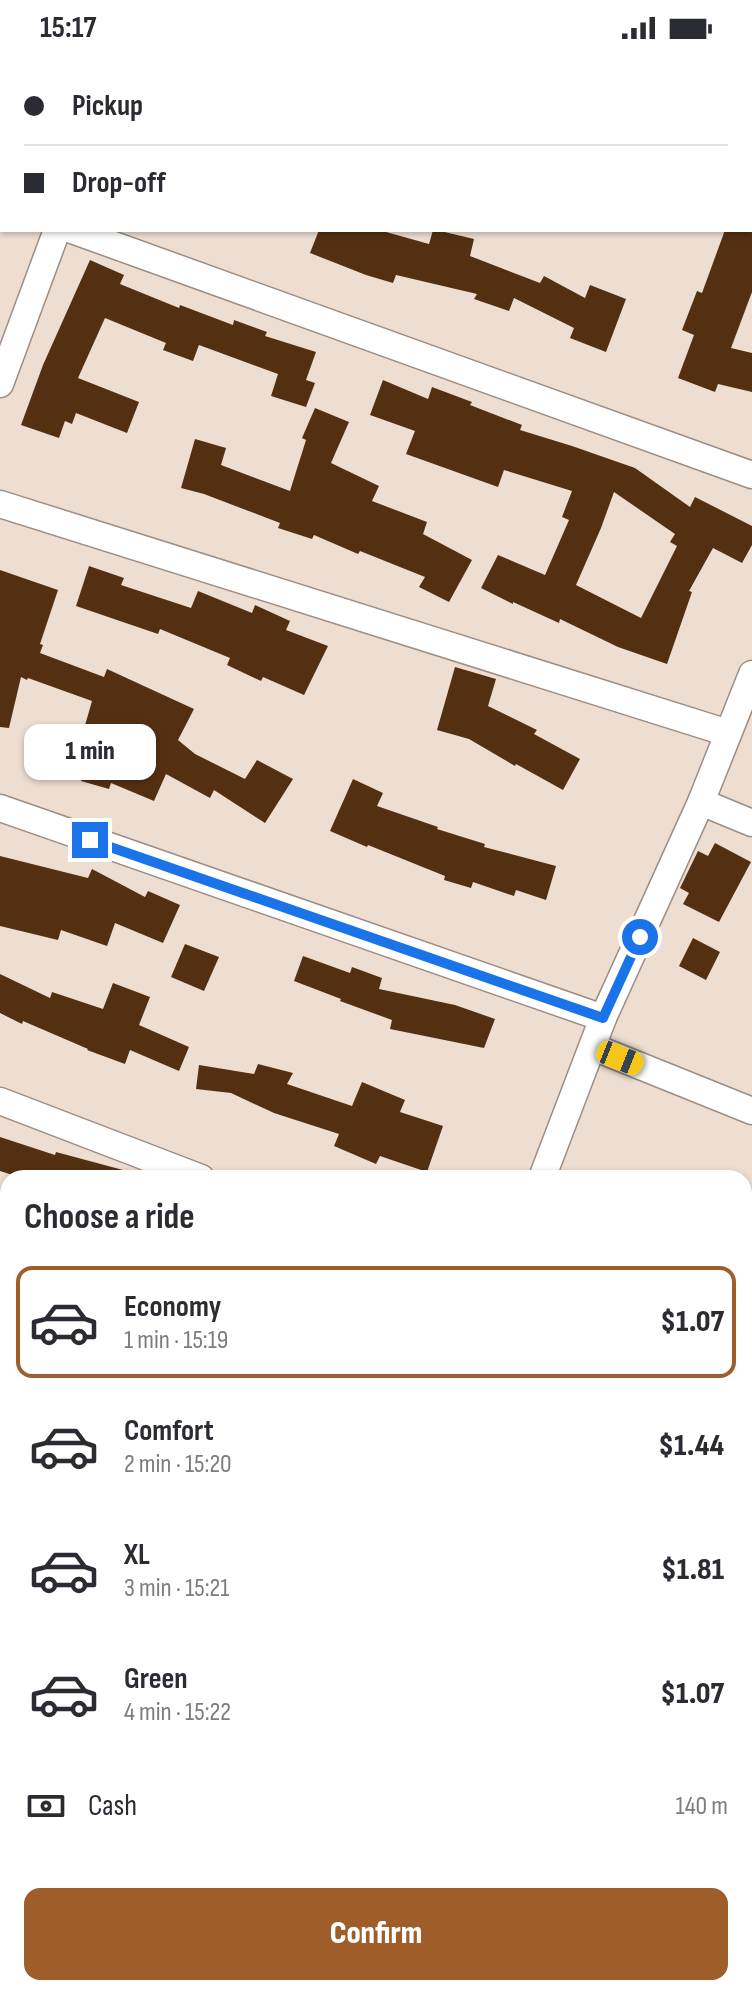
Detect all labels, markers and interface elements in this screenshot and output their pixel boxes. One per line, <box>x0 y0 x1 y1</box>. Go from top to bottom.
text: 15:17 <box>40 10 96 46</box>
text: Pickup <box>72 88 143 124</box>
text: Drop-off <box>72 165 166 201</box>
callout: 1 min <box>24 724 156 780</box>
text: 1 min <box>65 736 115 767</box>
route end <box>72 822 108 858</box>
route start <box>622 919 658 955</box>
car <box>593 1038 647 1078</box>
text: Choose a ride <box>24 1196 195 1239</box>
icon: car <box>28 1286 100 1358</box>
text: Economy <box>124 1289 221 1325</box>
text: $1.07 <box>660 1304 724 1340</box>
text: 1 min · 15:19 <box>124 1325 228 1356</box>
icon: car <box>28 1410 100 1482</box>
text: Comfort <box>124 1413 214 1449</box>
text: $1.44 <box>659 1428 724 1464</box>
text: 2 min · 15:20 <box>124 1449 232 1480</box>
icon: car <box>28 1534 100 1606</box>
text: XL <box>124 1537 150 1573</box>
text: $1.81 <box>661 1552 724 1588</box>
text: 3 min · 15:21 <box>124 1573 229 1604</box>
icon: car <box>28 1658 100 1730</box>
text: Green <box>124 1661 188 1697</box>
text: $1.07 <box>660 1676 724 1712</box>
text: 4 min · 15:22 <box>124 1697 231 1728</box>
icon: cash <box>24 1784 68 1828</box>
text: Cash <box>88 1788 137 1824</box>
text: 140 m <box>676 1791 728 1822</box>
button: Confirm <box>24 1888 728 1980</box>

